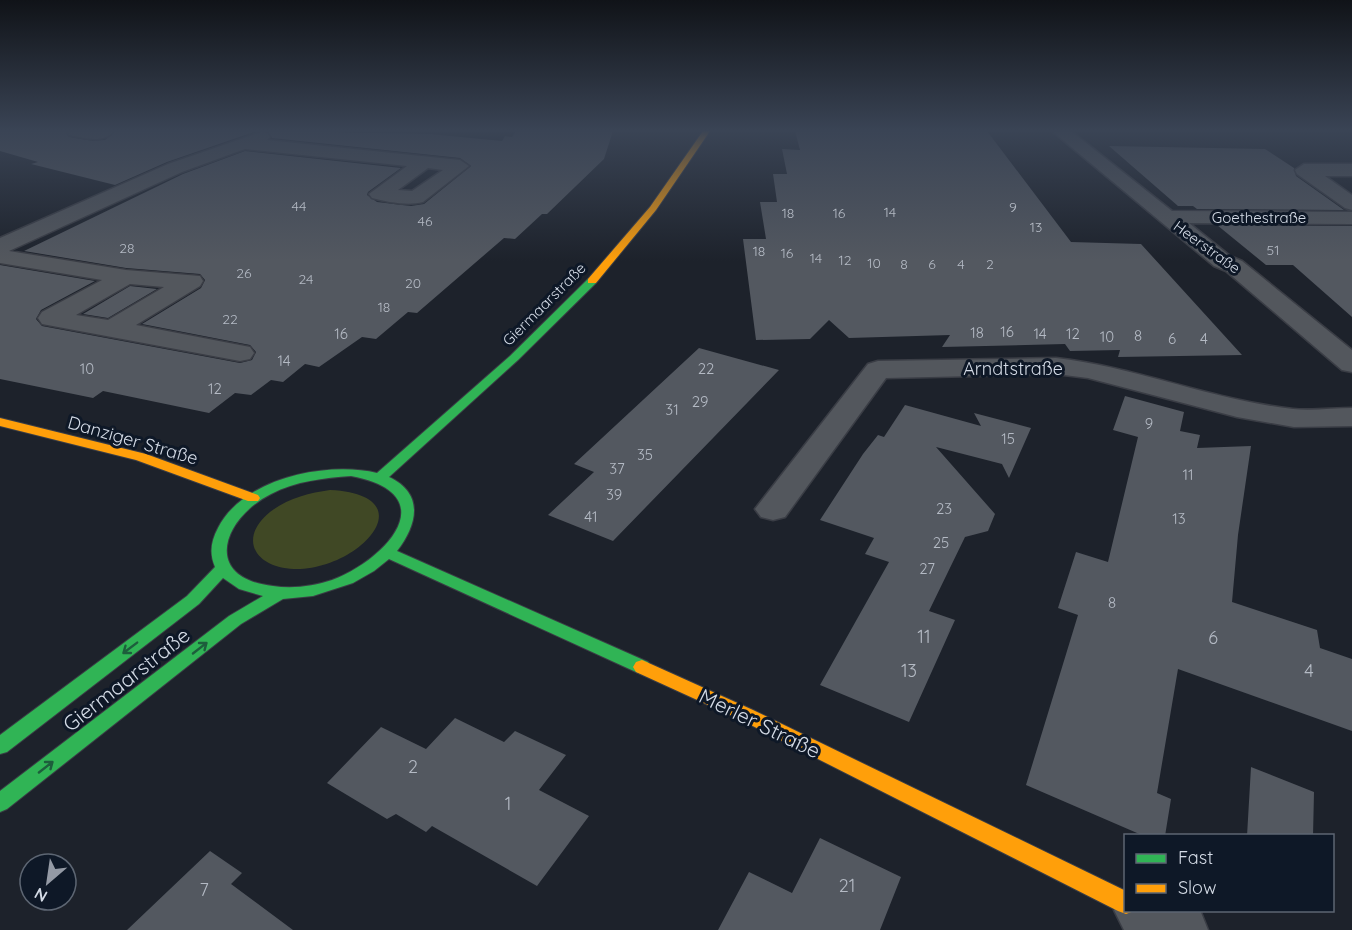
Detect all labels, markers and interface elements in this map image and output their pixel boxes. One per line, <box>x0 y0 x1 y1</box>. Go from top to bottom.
house number: 44 <box>292 197 306 215</box>
house number: 9 <box>1009 198 1017 216</box>
house number: 14 <box>884 203 896 221</box>
house number: 18 <box>782 204 794 222</box>
house number: 16 <box>833 204 846 222</box>
street label: Goethestraße <box>1212 208 1306 227</box>
house number: 46 <box>418 212 433 230</box>
street label: Heerstraße <box>1170 216 1244 278</box>
house number: 13 <box>1030 218 1042 236</box>
house number: 28 <box>119 239 135 257</box>
house number: 51 <box>1267 241 1279 259</box>
house number: 18 <box>753 242 765 260</box>
house number: 16 <box>781 244 794 262</box>
house number: 14 <box>810 249 822 267</box>
house number: 12 <box>839 251 852 269</box>
house number: 10 <box>867 254 881 272</box>
house number: 8 <box>900 255 908 273</box>
house number: 6 <box>928 255 936 273</box>
house number: 4 <box>957 255 965 273</box>
house number: 2 <box>986 255 994 273</box>
street label: Giermaarstraße <box>498 258 590 350</box>
house number: 26 <box>236 264 252 282</box>
house number: 24 <box>299 270 313 288</box>
house number: 20 <box>405 274 421 292</box>
house number: 18 <box>378 298 390 316</box>
house number: 22 <box>222 310 238 328</box>
house number: 16 <box>1000 322 1014 341</box>
house number: 18 <box>970 323 984 342</box>
house number: 16 <box>334 324 348 343</box>
house number: 14 <box>1033 324 1047 343</box>
house number: 12 <box>1066 324 1080 343</box>
house number: 8 <box>1134 326 1142 345</box>
house number: 10 <box>1100 327 1114 346</box>
house number: 6 <box>1168 329 1176 348</box>
house number: 4 <box>1200 329 1208 348</box>
house number: 14 <box>277 351 291 370</box>
street label: Arndtstraße <box>963 357 1063 380</box>
house number: 10 <box>80 359 94 378</box>
house number: 22 <box>698 359 714 378</box>
house number: 12 <box>208 379 222 398</box>
house number: 29 <box>692 392 708 411</box>
house number: 31 <box>665 400 679 419</box>
street label: Danziger Straße <box>65 410 201 470</box>
house number: 9 <box>1145 414 1153 433</box>
house number: 15 <box>1001 429 1015 448</box>
house number: 35 <box>637 445 653 464</box>
house number: 37 <box>609 459 625 478</box>
house number: 11 <box>1182 465 1194 484</box>
house number: 39 <box>606 485 622 504</box>
house number: 23 <box>936 499 952 518</box>
house number: 41 <box>584 507 598 526</box>
house number: 13 <box>1172 509 1186 528</box>
house number: 25 <box>933 533 949 552</box>
house number: 27 <box>919 559 935 578</box>
house number: 8 <box>1108 593 1116 612</box>
street label: Giermaarstraße <box>57 621 195 737</box>
house number: 11 <box>917 625 931 648</box>
house number: 6 <box>1208 626 1218 649</box>
one-way arrow <box>123 641 139 654</box>
one-way arrow <box>192 641 208 654</box>
house number: 13 <box>901 659 917 682</box>
house number: 4 <box>1304 659 1314 682</box>
street label: Merler Straße <box>695 682 825 764</box>
house number: 2 <box>408 755 418 778</box>
one-way arrow <box>38 761 54 774</box>
house number: 1 <box>505 792 511 815</box>
legend <box>1124 834 1334 912</box>
text: Fast <box>1178 846 1213 869</box>
north arrow <box>18 852 78 912</box>
house number: 21 <box>839 874 855 897</box>
text: Slow <box>1178 876 1216 899</box>
house number: 7 <box>199 878 209 901</box>
text: N <box>31 884 51 907</box>

